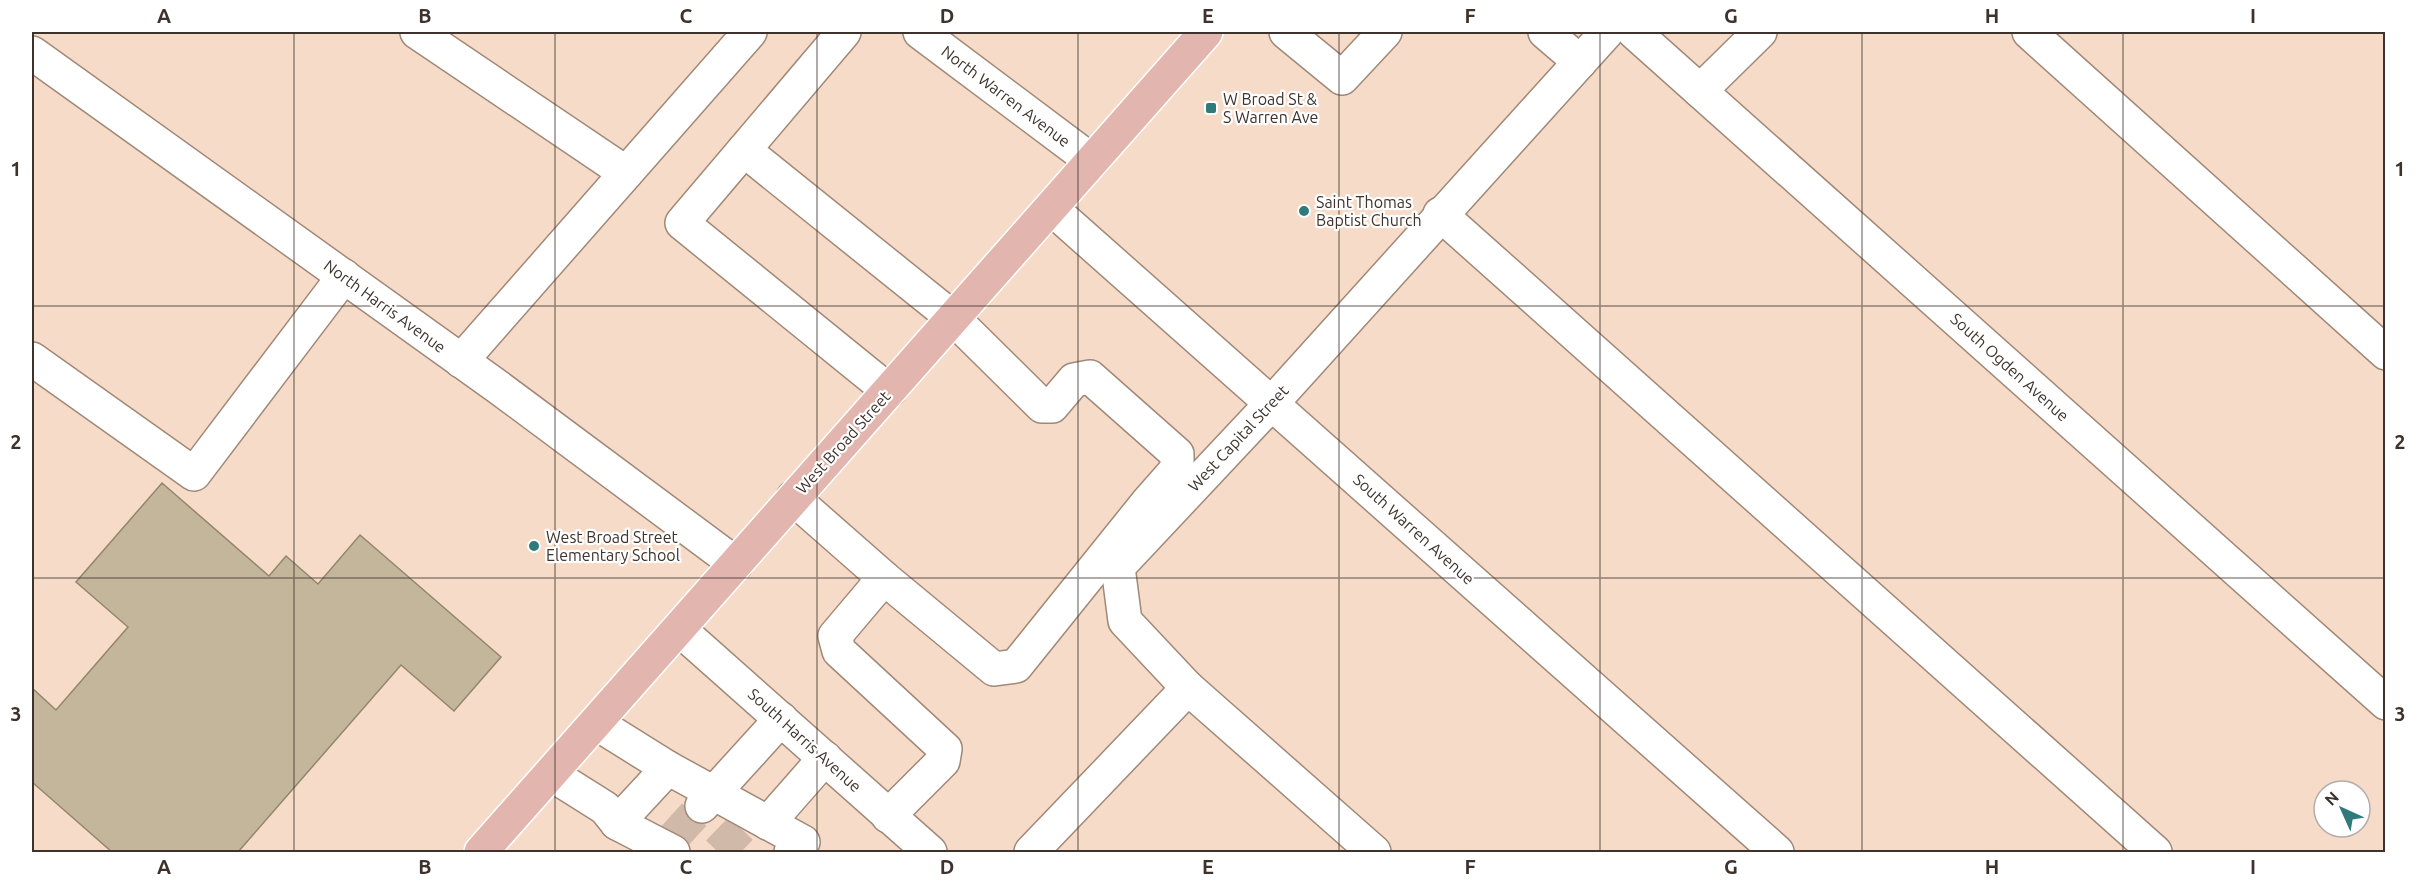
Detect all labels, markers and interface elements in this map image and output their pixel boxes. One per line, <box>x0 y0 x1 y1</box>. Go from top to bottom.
text: A <box>157 4 171 27</box>
text: B <box>418 4 432 27</box>
text: C <box>680 4 693 27</box>
text: D <box>940 4 954 27</box>
text: E <box>1202 4 1214 27</box>
text: F <box>1464 4 1476 27</box>
text: G <box>1724 4 1738 27</box>
text: H <box>1985 4 1999 27</box>
text: I <box>2250 4 2256 27</box>
street label: North Warren Avenue <box>938 42 1074 150</box>
place label: W Broad St & S Warren Ave <box>1223 90 1318 126</box>
marker: W Broad St & S Warren Ave <box>1204 101 1218 115</box>
text: 1 <box>10 157 22 180</box>
text: 1 <box>2394 157 2406 180</box>
place label: Saint Thomas Baptist Church <box>1316 193 1422 229</box>
marker: Saint Thomas Baptist Church <box>1297 204 1311 218</box>
street label: North Harris Avenue <box>321 256 449 356</box>
street label: South Ogden Avenue <box>1947 309 2073 425</box>
street label: West Capital Street <box>1184 381 1292 495</box>
street label: West Broad Street <box>792 386 894 497</box>
text: 2 <box>10 430 22 453</box>
text: 2 <box>2394 430 2406 453</box>
street label: South Warren Avenue <box>1350 470 1478 588</box>
place label: West Broad Street Elementary School <box>546 528 680 564</box>
marker: West Broad Street Elementary School <box>527 539 541 553</box>
street label: South Harris Avenue <box>745 685 865 795</box>
text: 3 <box>10 702 22 725</box>
text: 3 <box>2394 702 2406 725</box>
north arrow <box>2312 779 2372 839</box>
text: N <box>2321 788 2342 809</box>
text: A <box>157 855 171 878</box>
text: B <box>418 855 432 878</box>
text: C <box>680 855 693 878</box>
text: D <box>940 855 954 878</box>
text: E <box>1202 855 1214 878</box>
text: F <box>1464 855 1476 878</box>
text: G <box>1724 855 1738 878</box>
text: H <box>1985 855 1999 878</box>
text: I <box>2250 855 2256 878</box>

